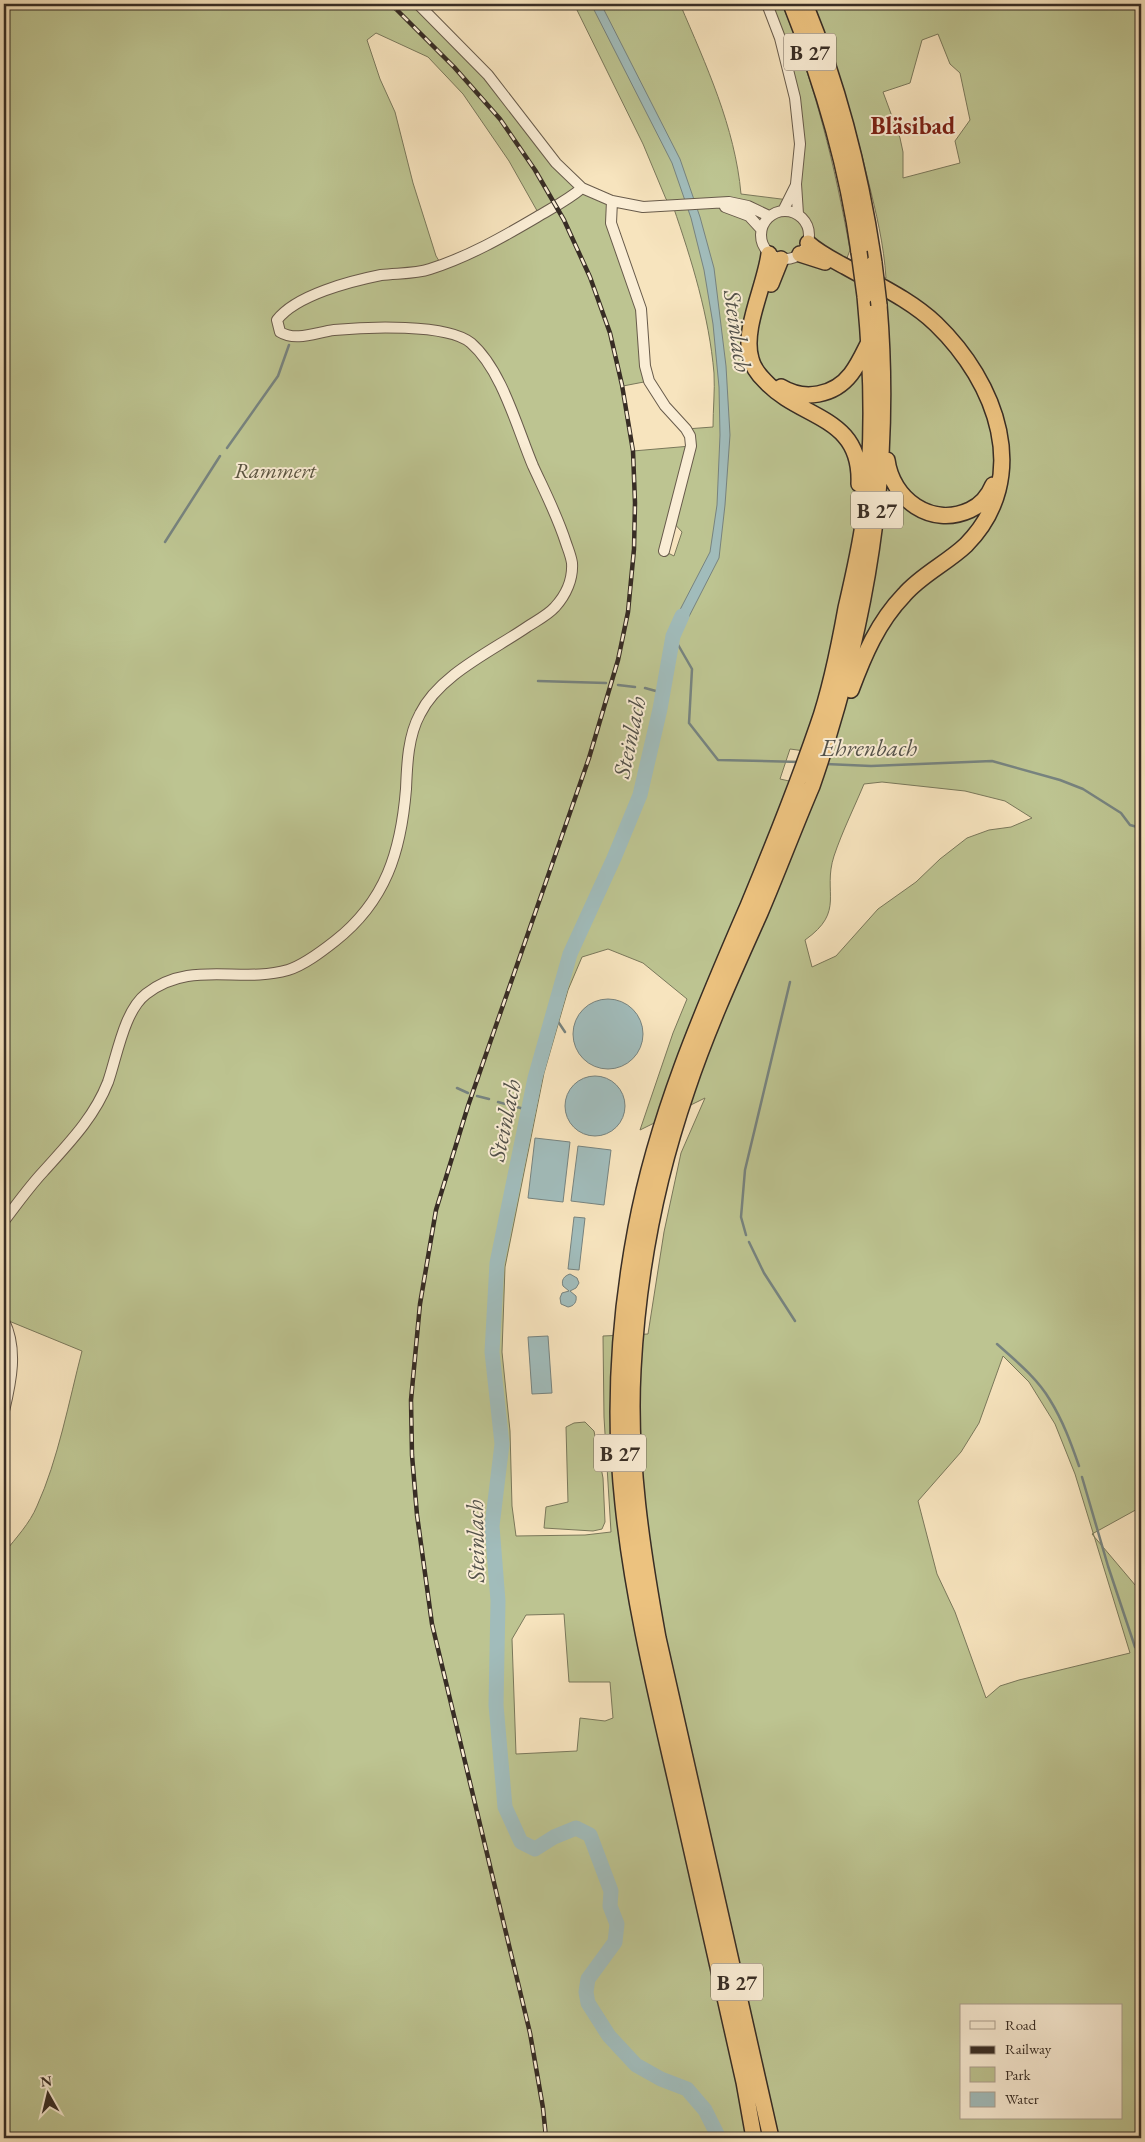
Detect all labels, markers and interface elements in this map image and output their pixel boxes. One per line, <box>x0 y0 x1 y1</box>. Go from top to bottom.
road number: B 27 <box>784 34 836 70</box>
district label: Bläsibad <box>871 110 956 141</box>
water label: Steinlach <box>717 287 759 374</box>
park label: Rammert <box>234 456 318 485</box>
road number: B 27 <box>851 492 903 528</box>
water label: Steinlach <box>605 693 653 782</box>
water label: Ehrenbach <box>820 732 917 763</box>
water label: Steinlach <box>480 1076 528 1165</box>
road number: B 27 <box>594 1435 646 1472</box>
water label: Steinlach <box>459 1499 491 1584</box>
road number: B 27 <box>711 1964 763 2000</box>
legend <box>960 2004 1122 2120</box>
text: Road <box>1005 2015 1037 2034</box>
text: Railway <box>1005 2039 1052 2058</box>
text: Park <box>1005 2065 1032 2084</box>
north arrow <box>22 2070 72 2120</box>
text: N <box>39 2071 54 2091</box>
text: Water <box>1005 2089 1039 2108</box>

